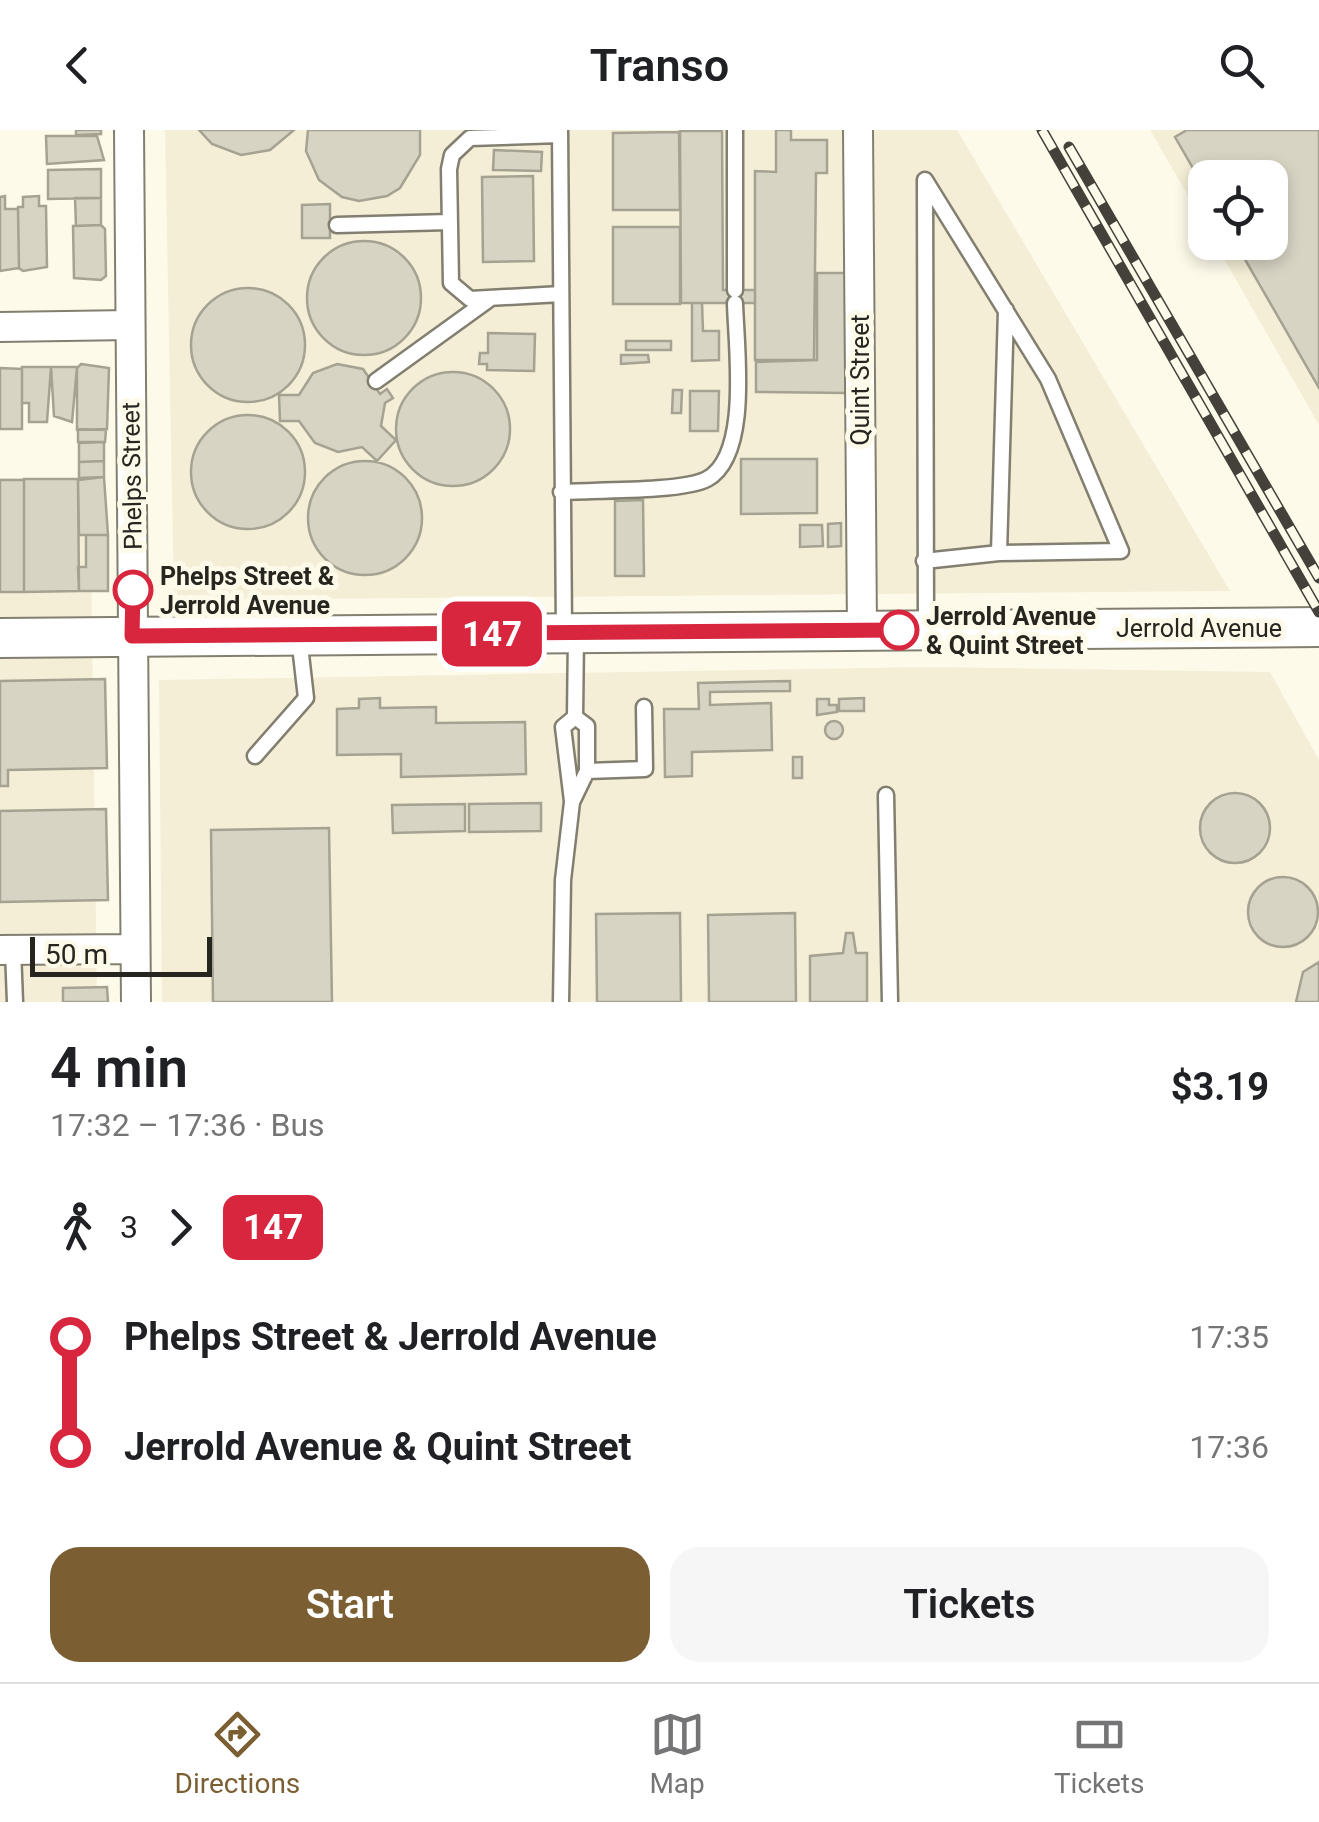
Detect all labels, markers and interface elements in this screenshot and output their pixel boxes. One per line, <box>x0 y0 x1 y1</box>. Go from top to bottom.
icon: back <box>50 38 105 93</box>
icon: search <box>1214 38 1269 93</box>
text: Transo <box>590 39 729 92</box>
map controls <box>1188 160 1288 260</box>
button: locate <box>1188 160 1288 260</box>
street label: Quint Street <box>846 314 875 446</box>
street label: Phelps Street <box>116 402 148 550</box>
place label: Phelps Street & Jerrold Avenue <box>160 562 335 620</box>
marker: Phelps Street & Jerrold Avenue <box>114 571 152 609</box>
line badge: 147 <box>434 602 550 666</box>
place label: Jerrold Avenue & Quint Street <box>926 602 1096 660</box>
marker: Jerrold Avenue & Quint Street <box>880 611 918 649</box>
text: 147 <box>462 614 522 655</box>
street label: Jerrold Avenue <box>1116 614 1282 643</box>
scale bar <box>30 932 212 976</box>
text: 50 m <box>45 938 108 971</box>
text: 4 min <box>50 1036 188 1100</box>
text: $3.19 <box>1171 1065 1269 1109</box>
text: 17:32 – 17:36 · Bus <box>50 1106 325 1144</box>
icon: walk <box>50 1200 105 1255</box>
icon: forward <box>153 1200 208 1255</box>
text: 147 <box>243 1207 303 1248</box>
text: 3 <box>120 1208 138 1246</box>
text: Phelps Street & Jerrold Avenue <box>124 1315 657 1359</box>
text: 17:35 <box>1189 1318 1269 1356</box>
text: Jerrold Avenue & Quint Street <box>124 1425 631 1469</box>
text: 17:36 <box>1189 1428 1269 1466</box>
button: Start <box>50 1547 650 1662</box>
button: Tickets <box>670 1547 1269 1662</box>
tab: Directions <box>175 1707 300 1800</box>
tab: Map <box>649 1707 705 1800</box>
tab: Tickets <box>1054 1707 1144 1800</box>

